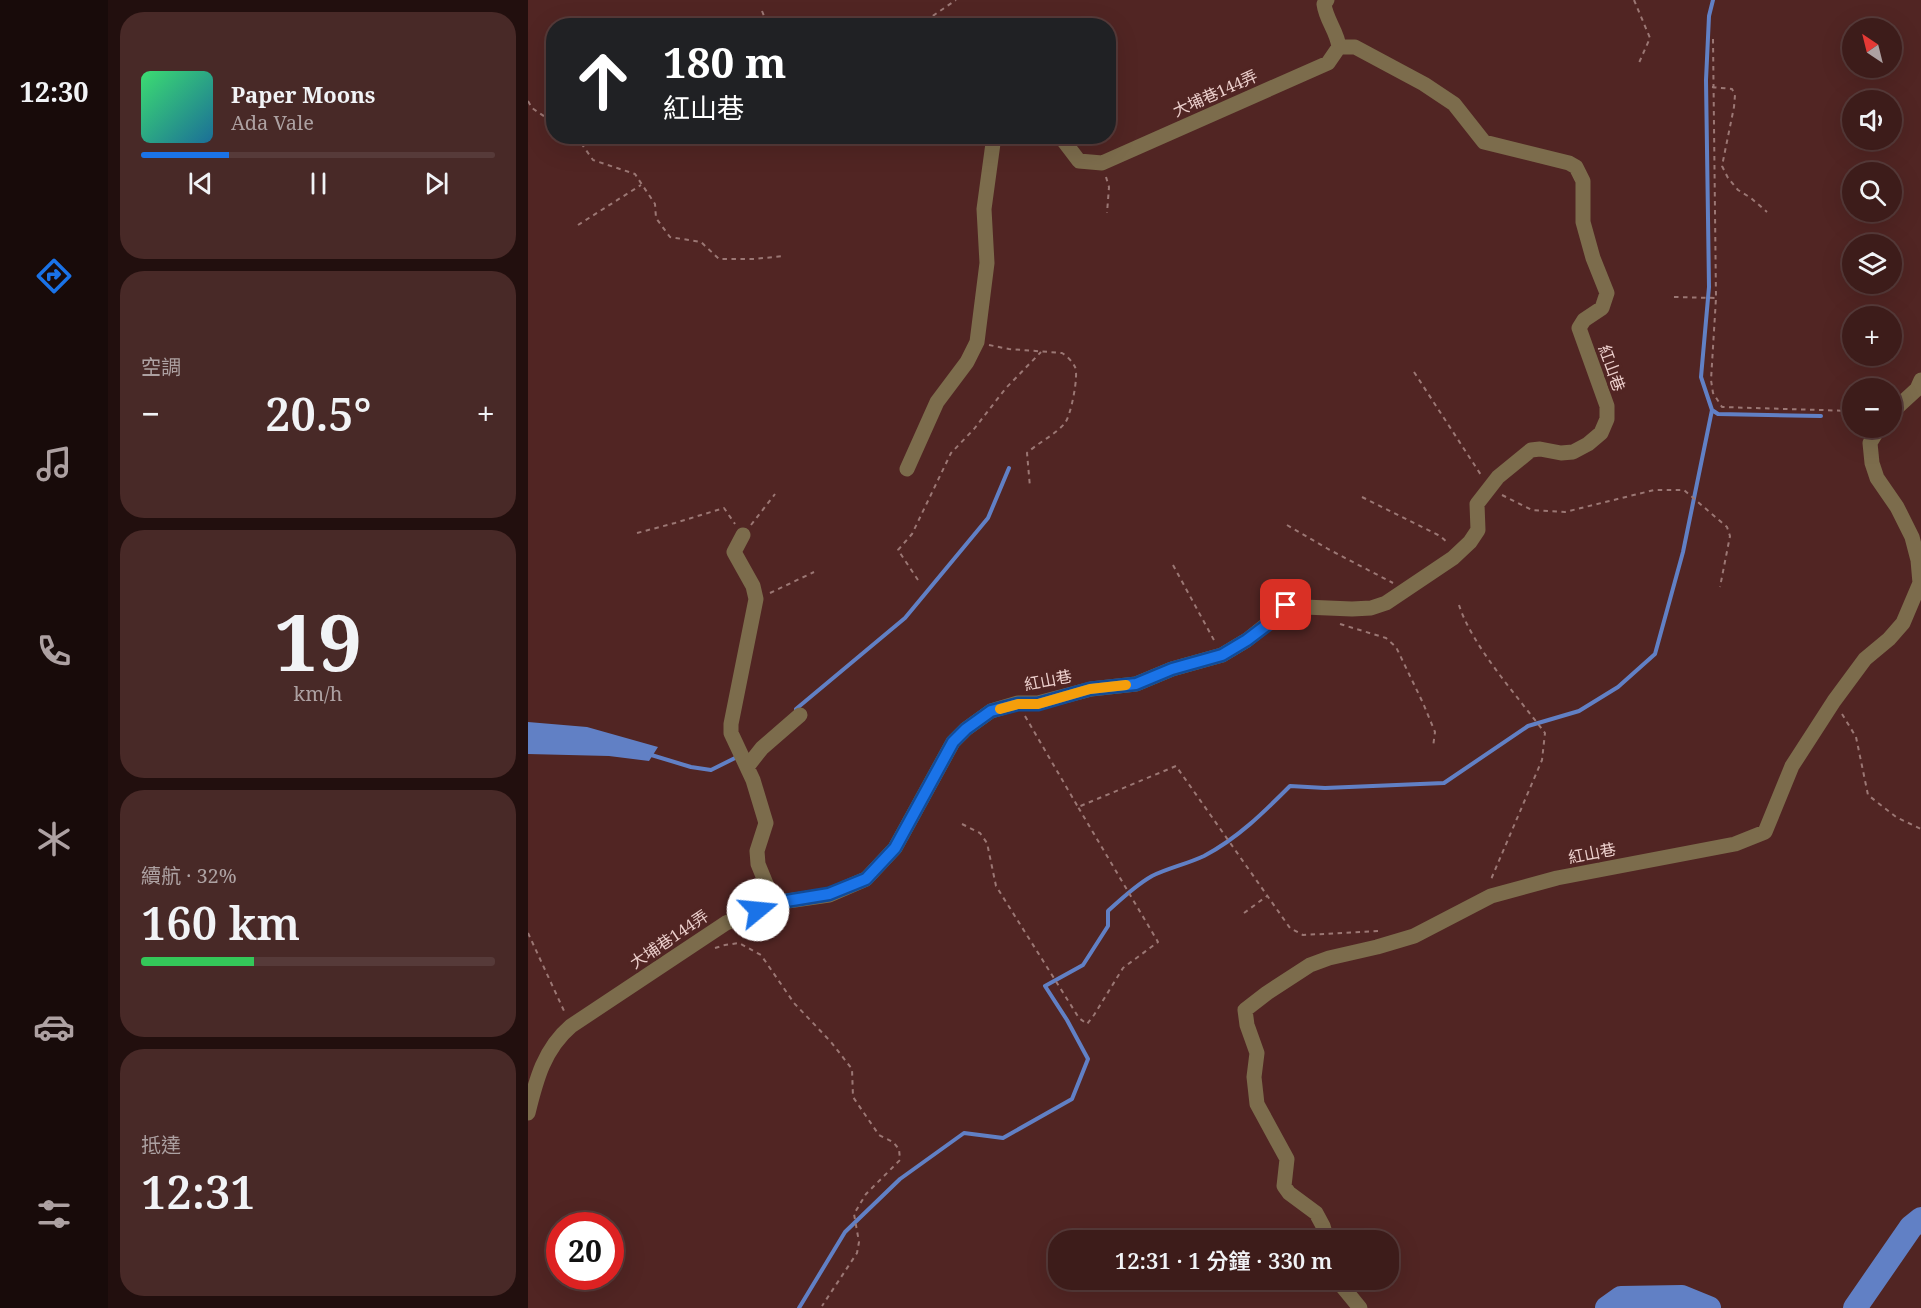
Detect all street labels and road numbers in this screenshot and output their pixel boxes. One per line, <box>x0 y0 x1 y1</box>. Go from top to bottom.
street label: 大埔巷144弄 <box>1169 64 1261 122</box>
street label: 紅山巷 <box>1593 342 1631 394</box>
street label: 紅山巷 <box>1022 665 1074 695</box>
street label: 紅山巷 <box>1566 838 1618 868</box>
street label: 大埔巷144弄 <box>625 904 713 974</box>

